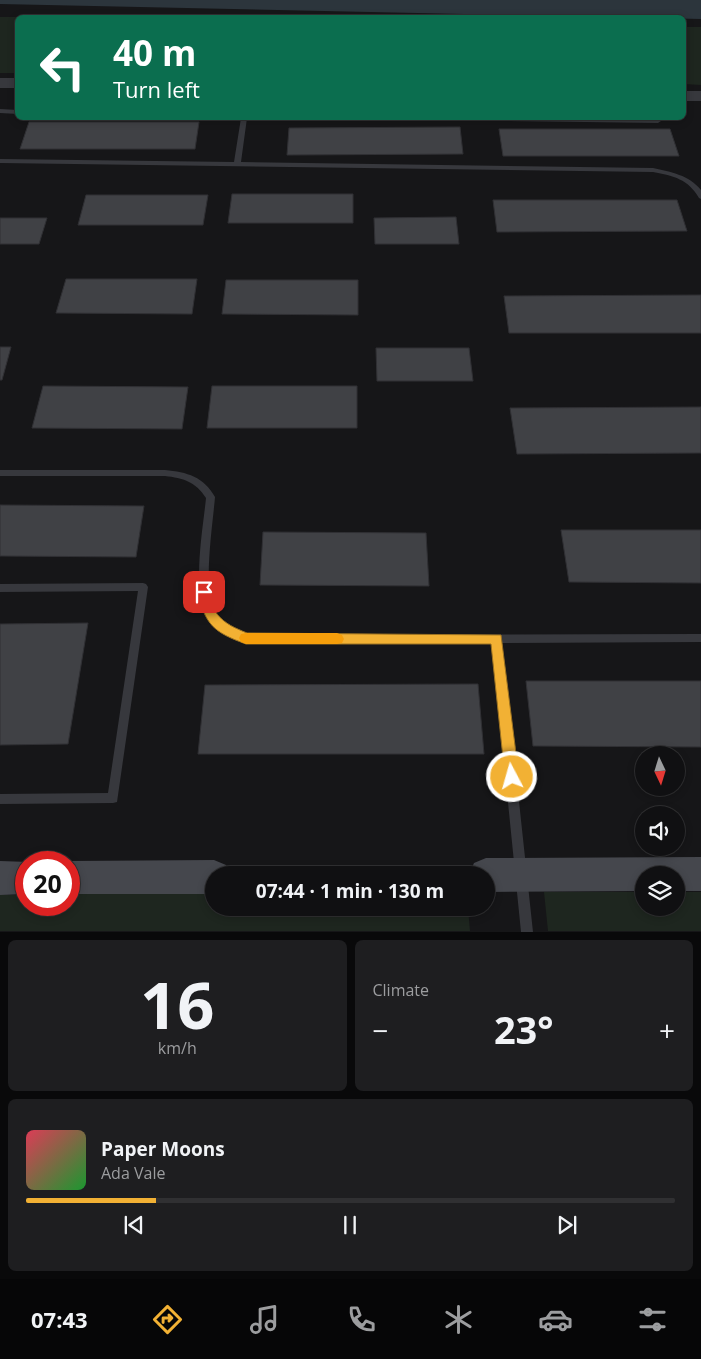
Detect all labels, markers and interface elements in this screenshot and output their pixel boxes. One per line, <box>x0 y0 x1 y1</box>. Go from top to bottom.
text: 40 m <box>113 29 196 76</box>
icon: left <box>30 35 95 100</box>
text: Turn left <box>113 74 200 104</box>
pin <box>183 571 225 613</box>
icon: arrive <box>190 578 218 606</box>
north arrow <box>635 746 685 796</box>
map controls <box>635 746 685 916</box>
position arrow <box>485 750 537 802</box>
button: sound <box>635 806 685 856</box>
speed limit sign: 20 <box>15 851 80 916</box>
button: layers <box>635 866 685 916</box>
text: 07:44 · 1 min · 130 m <box>256 878 444 904</box>
text: 16 <box>140 960 214 1048</box>
text: Climate <box>373 979 429 1001</box>
text: 23° <box>494 1003 554 1055</box>
text: − <box>373 1011 389 1049</box>
text: + <box>659 1011 675 1049</box>
text: km/h <box>158 1037 197 1059</box>
text: Paper Moons <box>101 1136 225 1162</box>
text: Ada Vale <box>101 1162 165 1184</box>
icon: previous <box>120 1211 148 1239</box>
icon: pause <box>336 1211 364 1239</box>
icon: next <box>553 1211 581 1239</box>
icon: directions <box>150 1302 185 1337</box>
icon: music <box>247 1302 282 1337</box>
icon: phone <box>344 1302 379 1337</box>
icon: climate <box>441 1302 476 1337</box>
icon: car <box>538 1302 573 1337</box>
icon: filters <box>635 1302 670 1337</box>
text: 07:43 <box>31 1304 88 1334</box>

